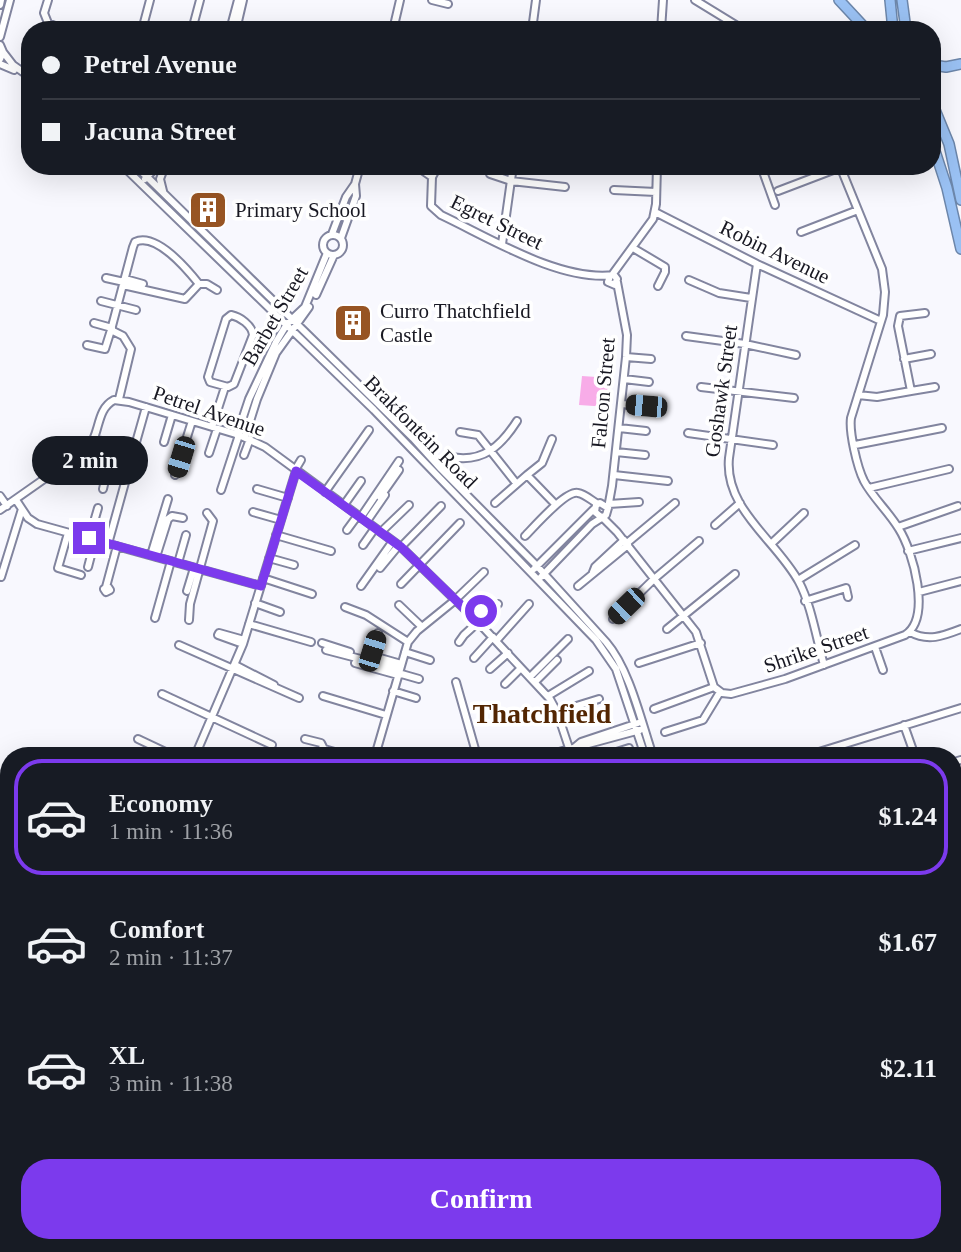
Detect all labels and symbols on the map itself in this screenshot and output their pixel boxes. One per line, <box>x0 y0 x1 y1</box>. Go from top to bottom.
building icon: Primary School <box>187 189 229 231</box>
street label: Egret Street <box>447 189 547 255</box>
place label: Primary School <box>235 198 366 222</box>
street label: Robin Avenue <box>716 215 834 289</box>
street label: Barbet Street <box>237 262 313 370</box>
place label: Curro Thatchfield Castle <box>380 299 531 347</box>
building icon: Curro Thatchfield Castle <box>332 302 374 344</box>
street label: Goshawk Street <box>700 323 742 459</box>
street label: Falcon Street <box>586 336 620 450</box>
street label: Brakfontein Road <box>360 371 483 494</box>
street label: Petrel Avenue <box>150 381 268 441</box>
car <box>625 394 668 418</box>
car <box>165 434 198 480</box>
callout: 2 min <box>31 436 147 486</box>
route end <box>73 522 105 554</box>
car <box>604 584 649 628</box>
route start <box>465 595 497 627</box>
street label: Shrike Street <box>761 620 872 678</box>
car <box>356 628 389 674</box>
district label: Thatchfield <box>473 698 612 729</box>

